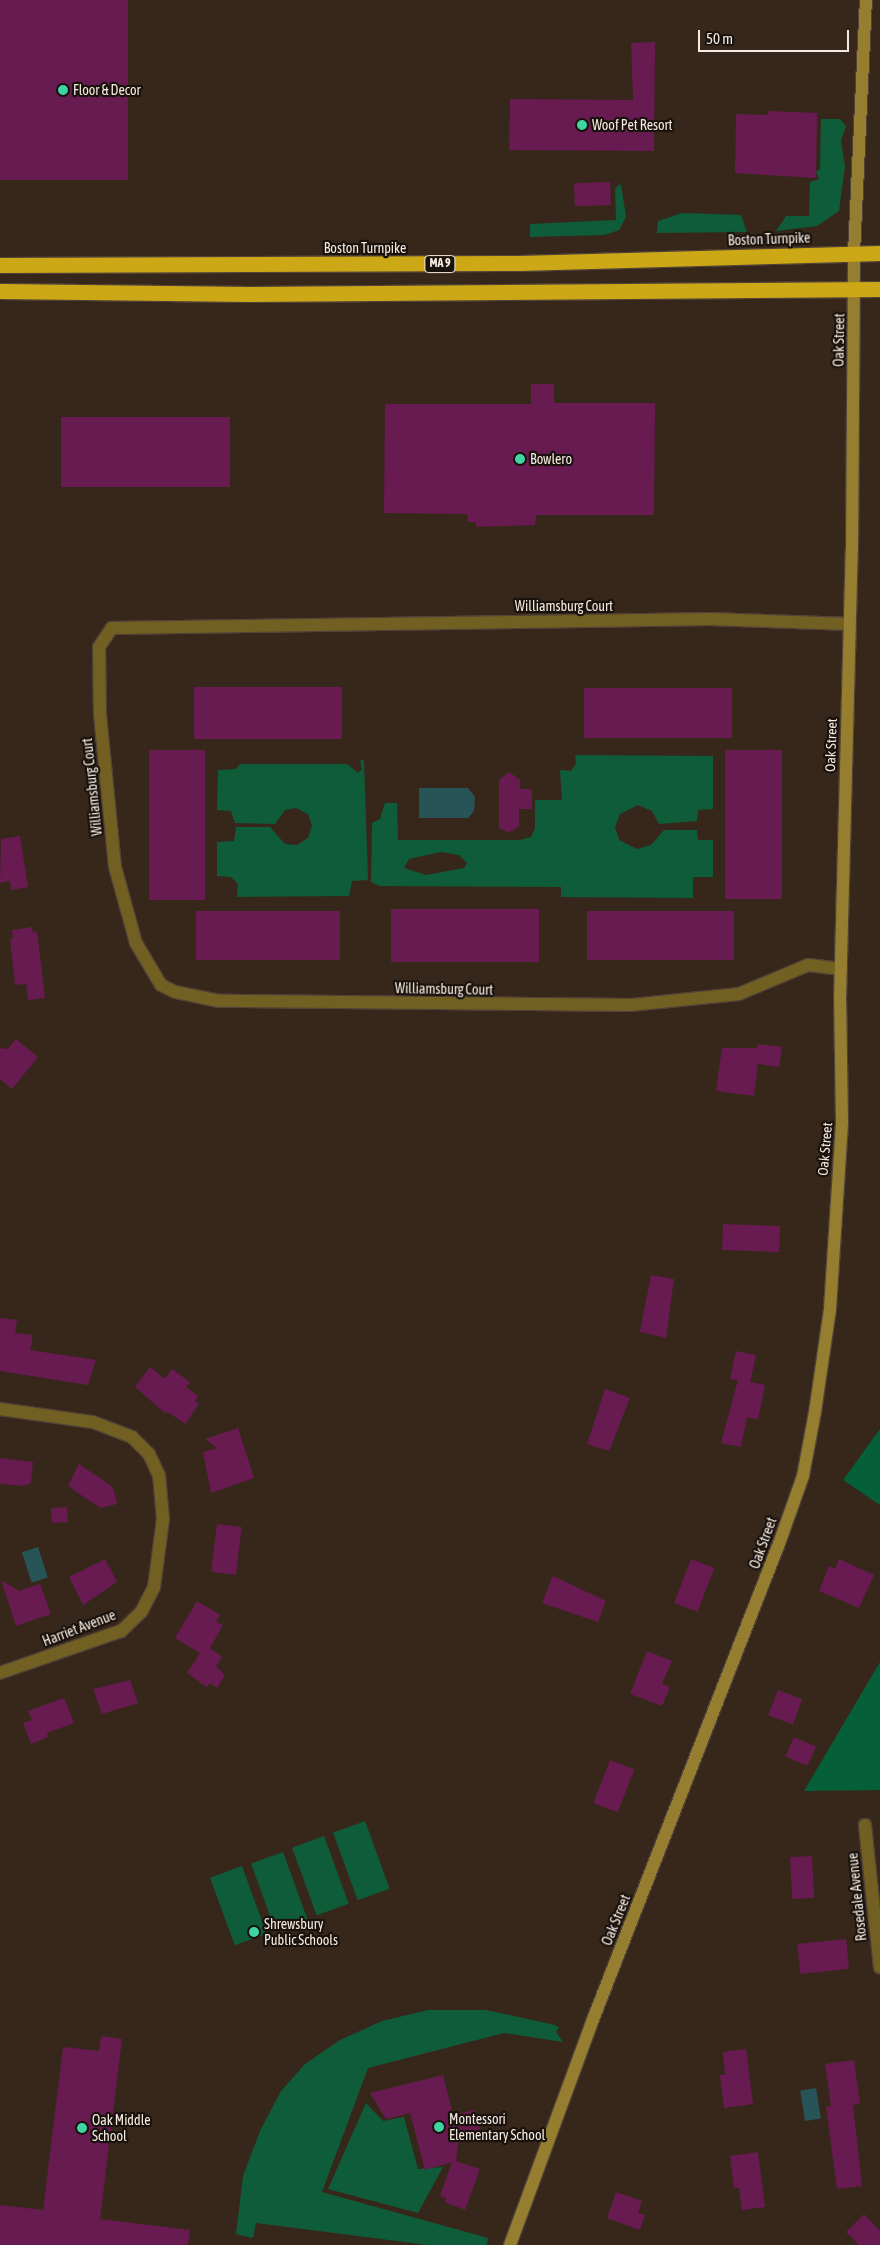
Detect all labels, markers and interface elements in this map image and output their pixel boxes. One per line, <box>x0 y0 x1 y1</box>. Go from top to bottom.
scale bar <box>700 20 851 52</box>
text: 50 m <box>706 30 733 47</box>
place label: Floor & Decor <box>73 82 141 98</box>
marker: Floor & Decor <box>57 84 69 96</box>
place label: Woof Pet Resort <box>592 117 673 133</box>
marker: Woof Pet Resort <box>576 119 588 131</box>
street label: Boston Turnpike <box>727 229 811 249</box>
street label: Boston Turnpike <box>324 240 406 256</box>
road number: MA 9 <box>424 254 456 274</box>
street label: Oak Street <box>830 313 848 367</box>
place label: Bowlero <box>530 451 572 467</box>
marker: Bowlero <box>514 453 526 465</box>
street label: Williamsburg Court <box>515 598 613 614</box>
street label: Oak Street <box>822 718 840 772</box>
street label: Williamsburg Court <box>79 737 105 837</box>
street label: Williamsburg Court <box>395 980 493 998</box>
street label: Oak Street <box>814 1122 836 1176</box>
street label: Oak Street <box>746 1515 780 1571</box>
street label: Harriet Avenue <box>40 1606 118 1650</box>
street label: Rosedale Avenue <box>844 1852 870 1942</box>
street label: Oak Street <box>598 1892 634 1948</box>
place label: Shrewsbury Public Schools <box>264 1916 338 1948</box>
marker: Shrewsbury Public Schools <box>248 1926 260 1938</box>
place label: Montessori Elementary School <box>449 2111 545 2144</box>
place label: Oak Middle School <box>92 2112 151 2144</box>
marker: Montessori Elementary School <box>433 2121 445 2133</box>
marker: Oak Middle School <box>76 2122 88 2134</box>

